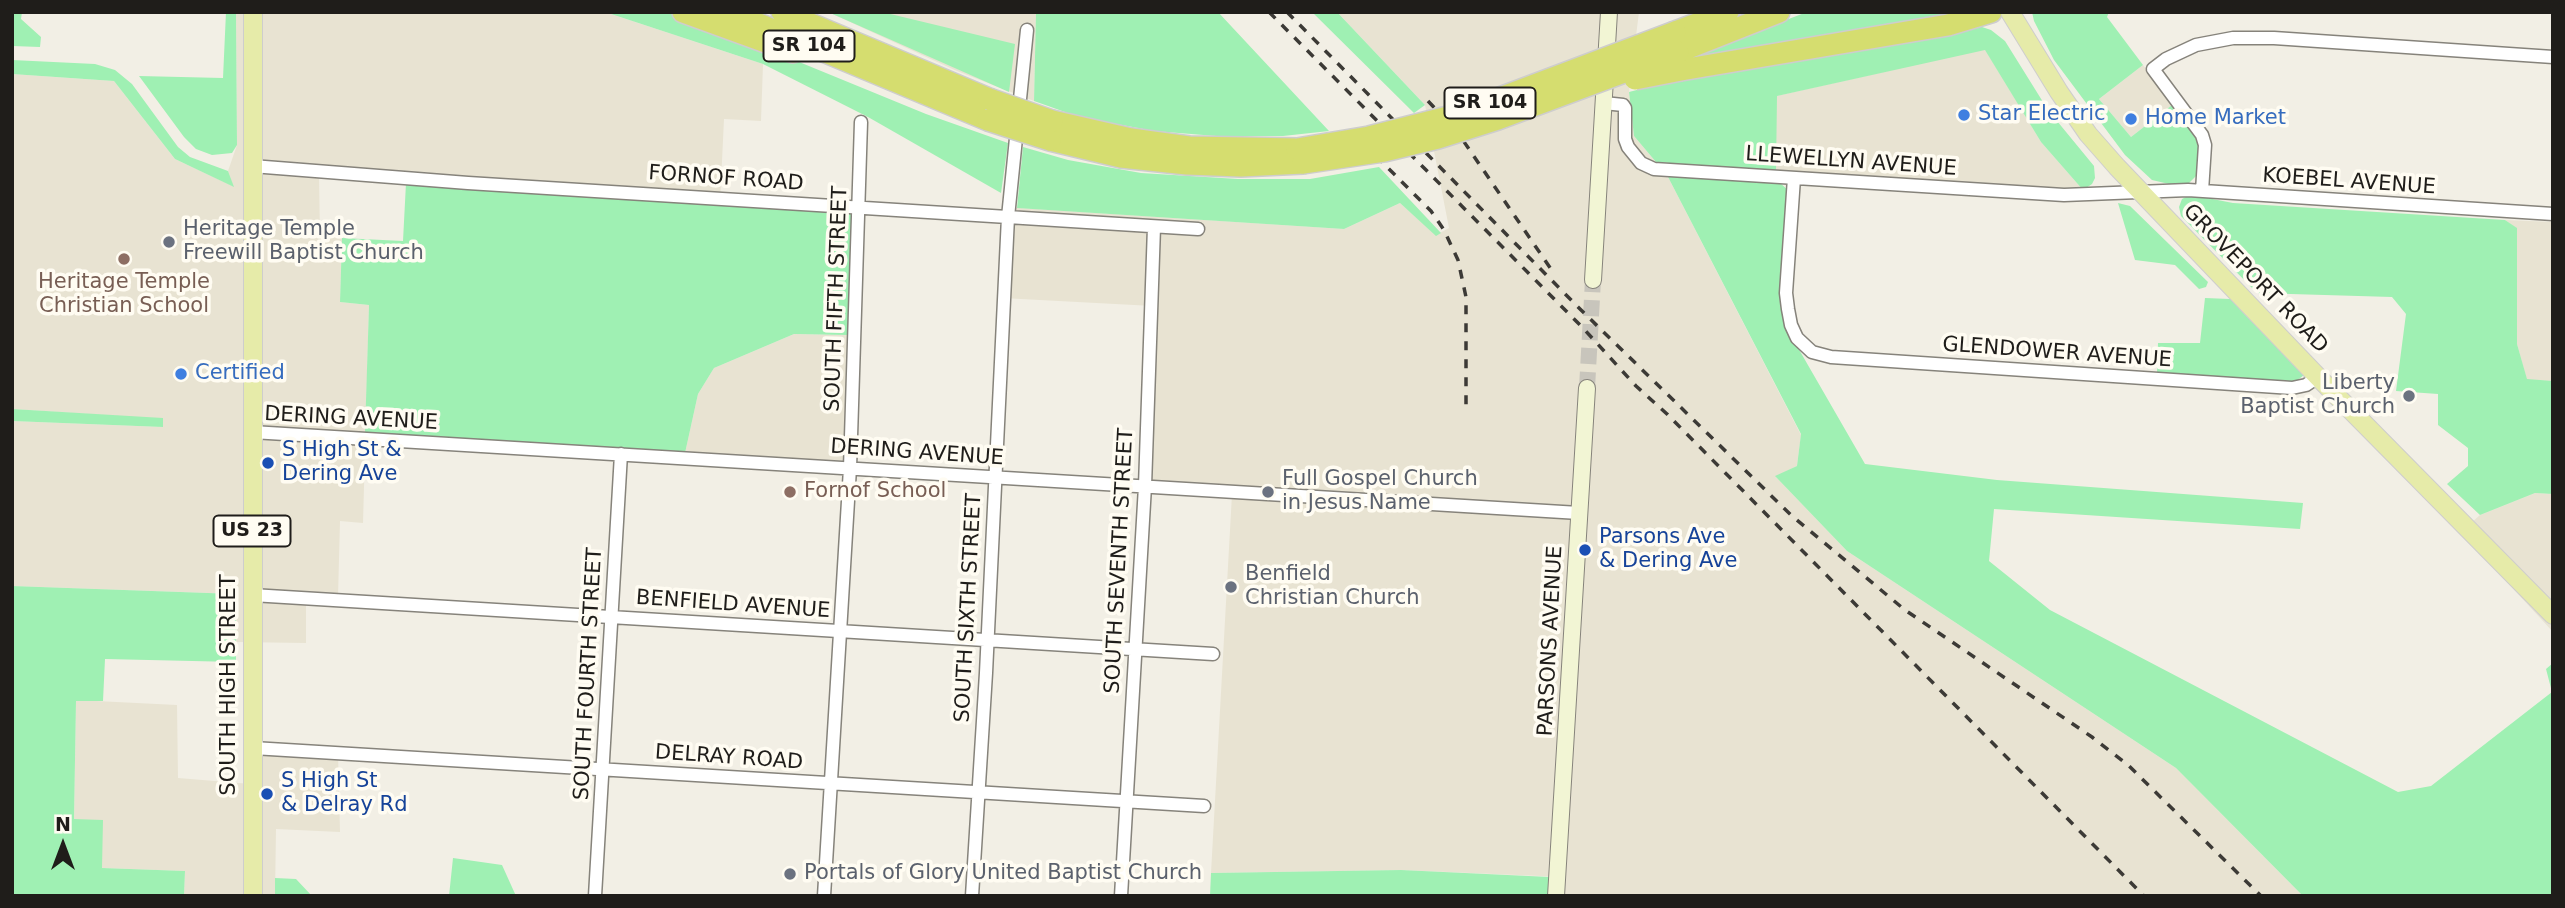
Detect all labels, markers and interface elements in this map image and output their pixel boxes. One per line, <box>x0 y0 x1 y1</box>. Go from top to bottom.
road number: SR 104 <box>764 30 854 61</box>
road number: SR 104 <box>1444 88 1536 118</box>
place label: Star Electric <box>1978 102 2106 128</box>
place label: Home Market <box>2145 106 2286 132</box>
marker: Star Electric <box>1956 107 1972 123</box>
marker: Home Market <box>2123 111 2139 127</box>
street label: LLEWELLYN AVENUE <box>1745 142 1957 182</box>
street label: FORNOF ROAD <box>648 161 804 197</box>
street label: KOEBEL AVENUE <box>2262 163 2436 201</box>
street label: SOUTH FIFTH STREET <box>820 186 854 412</box>
street label: GROVEPORT ROAD <box>2177 199 2333 359</box>
place label: Heritage Temple Freewill Baptist Church <box>183 217 424 267</box>
marker: Heritage Temple Freewill Baptist Church <box>161 234 177 250</box>
marker: Heritage Temple Christian School <box>116 251 132 267</box>
place label: Heritage Temple Christian School <box>38 270 210 320</box>
street label: GLENDOWER AVENUE <box>1941 332 2173 374</box>
place label: Certified <box>195 361 285 387</box>
marker: Certified <box>173 366 189 382</box>
place label: Liberty Baptist Church <box>2240 371 2395 421</box>
marker: Liberty Baptist Church <box>2401 388 2417 404</box>
street label: DERING AVENUE <box>264 402 438 436</box>
street label: SOUTH SEVENTH STREET <box>1100 428 1140 694</box>
street label: DERING AVENUE <box>829 434 1005 472</box>
place label: S High St & Dering Ave <box>282 438 402 488</box>
marker: S High St & Dering Ave <box>260 455 276 471</box>
place label: Full Gospel Church in Jesus Name <box>1282 467 1478 517</box>
place label: Fornof School <box>804 479 946 505</box>
marker: Fornof School <box>782 484 798 500</box>
marker: Full Gospel Church in Jesus Name <box>1260 484 1276 500</box>
street label: SOUTH SIXTH STREET <box>950 493 988 723</box>
road number: US 23 <box>214 516 290 546</box>
place label: Parsons Ave & Dering Ave <box>1599 525 1737 575</box>
marker: Parsons Ave & Dering Ave <box>1577 542 1593 558</box>
street label: PARSONS AVENUE <box>1533 545 1569 737</box>
street label: SOUTH FOURTH STREET <box>570 547 608 801</box>
place label: Benfield Christian Church <box>1245 562 1420 612</box>
street label: SOUTH HIGH STREET <box>217 574 243 796</box>
marker: Benfield Christian Church <box>1223 579 1239 595</box>
street label: BENFIELD AVENUE <box>635 586 831 624</box>
street label: DELRAY ROAD <box>654 740 804 776</box>
place label: S High St & Delray Rd <box>281 769 408 819</box>
marker: S High St & Delray Rd <box>259 786 275 802</box>
north arrow <box>28 810 98 880</box>
text: N <box>55 813 71 835</box>
place label: Portals of Glory United Baptist Church <box>804 861 1202 887</box>
marker: Portals of Glory United Baptist Church <box>782 866 798 882</box>

